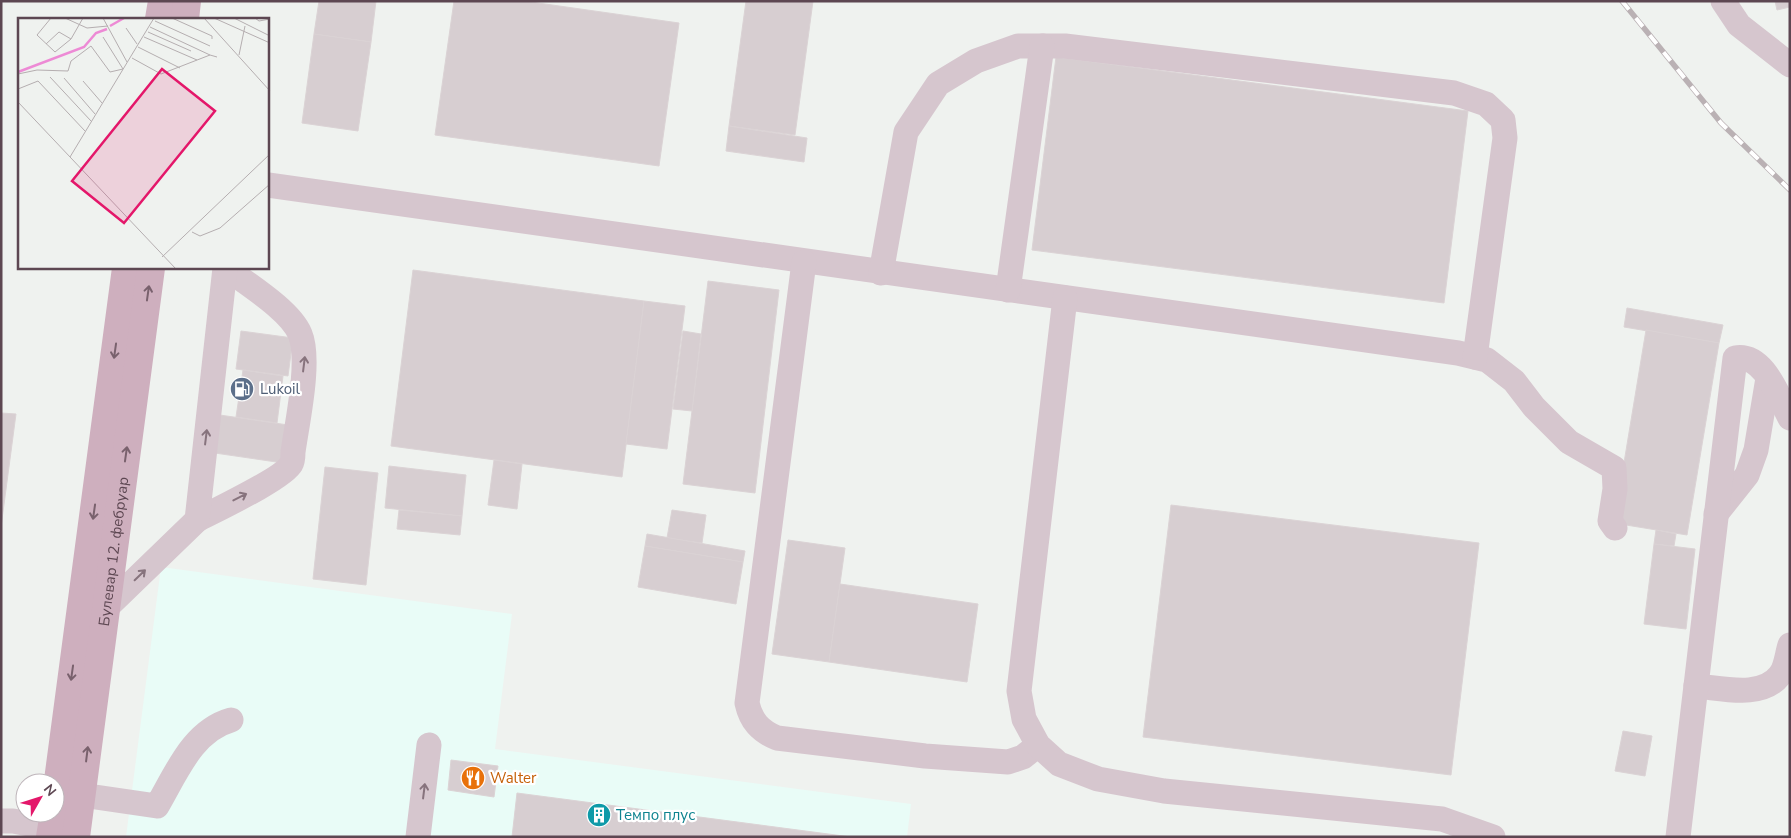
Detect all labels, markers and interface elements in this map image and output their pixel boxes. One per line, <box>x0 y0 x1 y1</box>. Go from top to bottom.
inset map <box>18 18 269 269</box>
one-way arrow <box>143 285 153 301</box>
one-way arrow <box>110 342 120 358</box>
one-way arrow <box>299 356 309 372</box>
fuel station icon: Lukoil <box>229 376 255 402</box>
place label: Lukoil <box>260 379 301 399</box>
one-way arrow <box>201 429 211 445</box>
one-way arrow <box>121 446 131 462</box>
street label: Булевар 12. фебруар <box>94 475 133 627</box>
one-way arrow <box>232 492 247 501</box>
one-way arrow <box>89 503 99 519</box>
one-way arrow <box>134 569 146 581</box>
one-way arrow <box>67 664 77 680</box>
one-way arrow <box>82 746 92 762</box>
restaurant icon: Walter <box>460 765 486 791</box>
place label: Walter <box>490 768 537 788</box>
north arrow <box>15 773 65 823</box>
text: N <box>39 780 60 800</box>
one-way arrow <box>419 783 429 799</box>
building icon: Темпо плус <box>586 802 612 828</box>
place label: Темпо плус <box>616 805 695 825</box>

